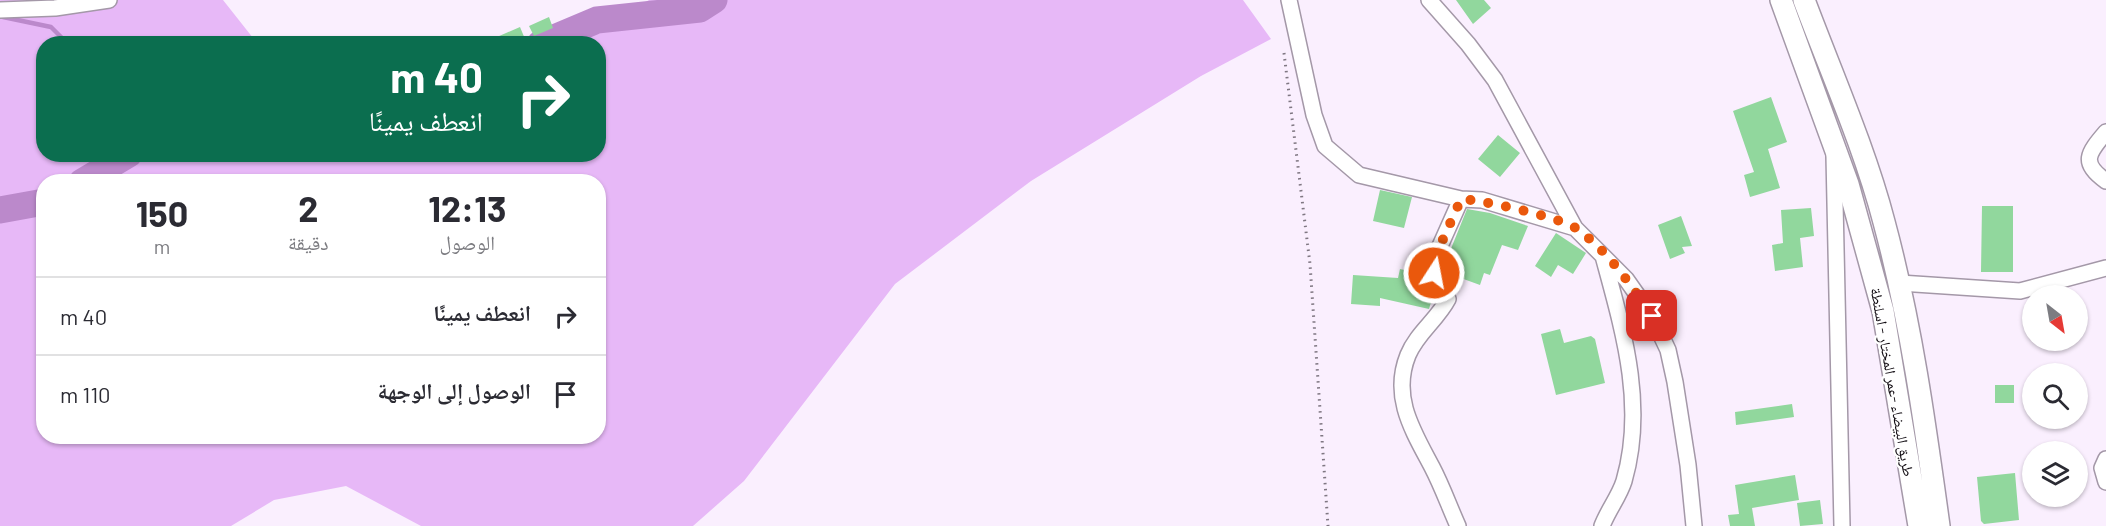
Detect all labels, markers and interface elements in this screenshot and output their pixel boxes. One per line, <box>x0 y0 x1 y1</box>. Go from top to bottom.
text: 40 m <box>390 51 483 101</box>
icon: right <box>504 60 582 138</box>
text: انعطف يمينًا <box>369 104 483 136</box>
text: 2 <box>298 186 318 229</box>
text: 12:13 <box>428 186 506 229</box>
text: 150 <box>136 191 188 234</box>
text: دقيقة <box>288 230 329 254</box>
text: الوصول <box>440 230 495 254</box>
text: m <box>154 234 170 258</box>
position arrow <box>1402 241 1466 305</box>
north arrow <box>2022 285 2088 351</box>
map controls <box>2022 285 2088 507</box>
street label: طريق البيضاء -عمر المختار - اسلنطة <box>1866 286 1919 478</box>
pin <box>1626 290 1677 341</box>
text: انعطف يمينًا <box>433 299 531 325</box>
icon: arrive <box>1635 299 1668 332</box>
icon: right <box>549 300 582 333</box>
text: 40 m <box>60 303 107 329</box>
button: search <box>2022 363 2088 429</box>
text: الوصول إلى الوجهة <box>378 377 531 403</box>
icon: arrive <box>549 378 582 411</box>
text: 110 m <box>60 381 111 407</box>
button: layers <box>2022 441 2088 507</box>

